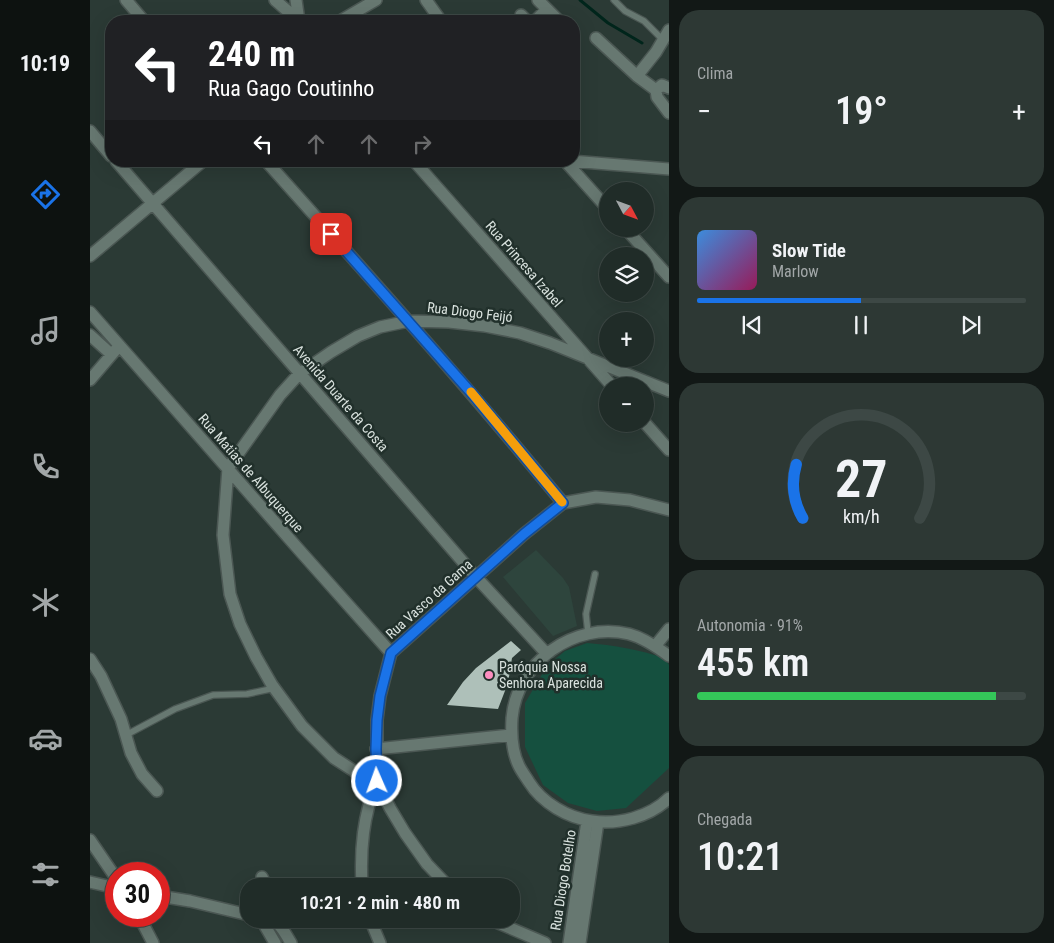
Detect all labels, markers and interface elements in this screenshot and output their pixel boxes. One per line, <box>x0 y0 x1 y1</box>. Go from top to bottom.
text: 240 m <box>208 34 295 75</box>
icon: left <box>125 35 190 100</box>
text: 10:19 <box>20 51 70 76</box>
text: Clima <box>697 64 733 83</box>
text: Rua Gago Coutinho <box>208 76 374 101</box>
text: 19° <box>835 89 888 133</box>
text: − <box>697 95 711 128</box>
text: + <box>1012 95 1026 128</box>
icon: left <box>249 130 277 158</box>
icon: ahead <box>302 130 330 158</box>
icon: ahead <box>355 130 383 158</box>
icon: right <box>408 130 436 158</box>
icon: directions <box>28 177 63 212</box>
north arrow <box>599 182 654 238</box>
map controls <box>599 182 654 432</box>
pin <box>310 213 352 255</box>
street label: Rua Princesa Izabel <box>482 218 566 310</box>
icon: arrive <box>317 220 345 248</box>
text: Slow Tide <box>772 239 846 262</box>
button: layers <box>599 247 654 302</box>
text: Marlow <box>772 262 819 281</box>
street label: Rua Diogo Feijó <box>426 299 514 325</box>
icon: previous <box>738 311 766 339</box>
icon: pause <box>847 311 875 339</box>
icon: next <box>957 311 985 339</box>
button: + <box>599 312 654 367</box>
icon: music <box>28 313 63 348</box>
street label: Avenida Duarte da Costa <box>290 341 392 455</box>
button: − <box>599 377 654 432</box>
street label: Rua Matias de Albuquerque <box>195 411 307 536</box>
icon: phone <box>28 449 63 484</box>
text: 27 <box>835 449 888 510</box>
text: km/h <box>843 506 880 527</box>
street label: Rua Vasco da Gama <box>383 556 475 642</box>
icon: climate <box>28 585 63 620</box>
text: Autonomia · 91% <box>697 616 803 635</box>
text: 455 km <box>697 641 809 685</box>
place label: Paróquia Nossa Senhora Aparecida <box>499 659 603 691</box>
marker: Paróquia Nossa Senhora Aparecida <box>483 669 495 681</box>
icon: car <box>28 721 63 756</box>
position arrow <box>350 754 402 806</box>
text: Chegada <box>697 810 752 829</box>
street label: Rua Diogo Botelho <box>547 828 579 932</box>
text: 10:21 <box>697 835 783 879</box>
icon: filters <box>28 857 63 892</box>
speed limit sign: 30 <box>105 862 170 927</box>
text: 10:21 · 2 min · 480 m <box>300 891 460 914</box>

